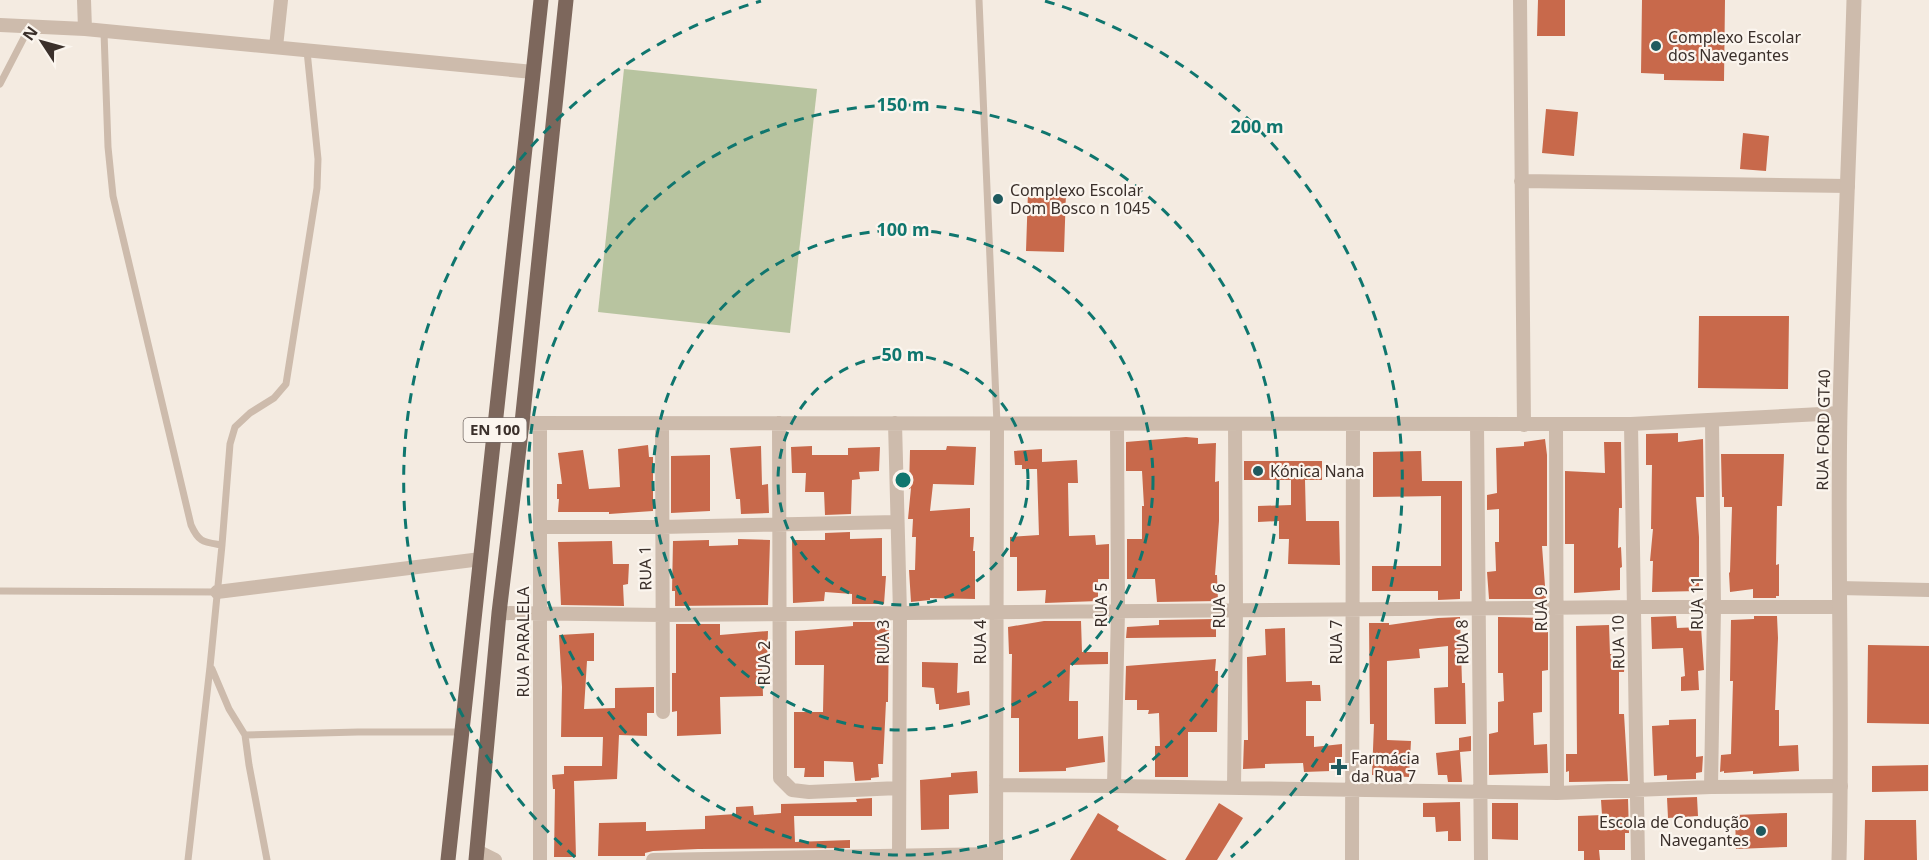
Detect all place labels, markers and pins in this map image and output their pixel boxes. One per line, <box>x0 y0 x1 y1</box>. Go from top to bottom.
place label: Complexo Escolar dos Navegantes <box>1668 26 1801 66</box>
marker: Complexo Escolar dos Navegantes <box>1649 39 1663 53</box>
place label: Complexo Escolar Dom Bosco n 1045 <box>1010 179 1150 219</box>
marker: Complexo Escolar Dom Bosco n 1045 <box>991 192 1005 206</box>
place label: Kónica Nana <box>1270 460 1364 482</box>
marker: Kónica Nana <box>1251 464 1265 478</box>
centre of rings <box>893 470 913 490</box>
place label: Farmácia da Rua 7 <box>1351 747 1420 787</box>
marker: Farmácia da Rua 7 <box>1332 760 1346 774</box>
place label: Escola de Condução Navegantes <box>1599 811 1749 851</box>
marker: Escola de Condução Navegantes <box>1754 824 1768 838</box>

